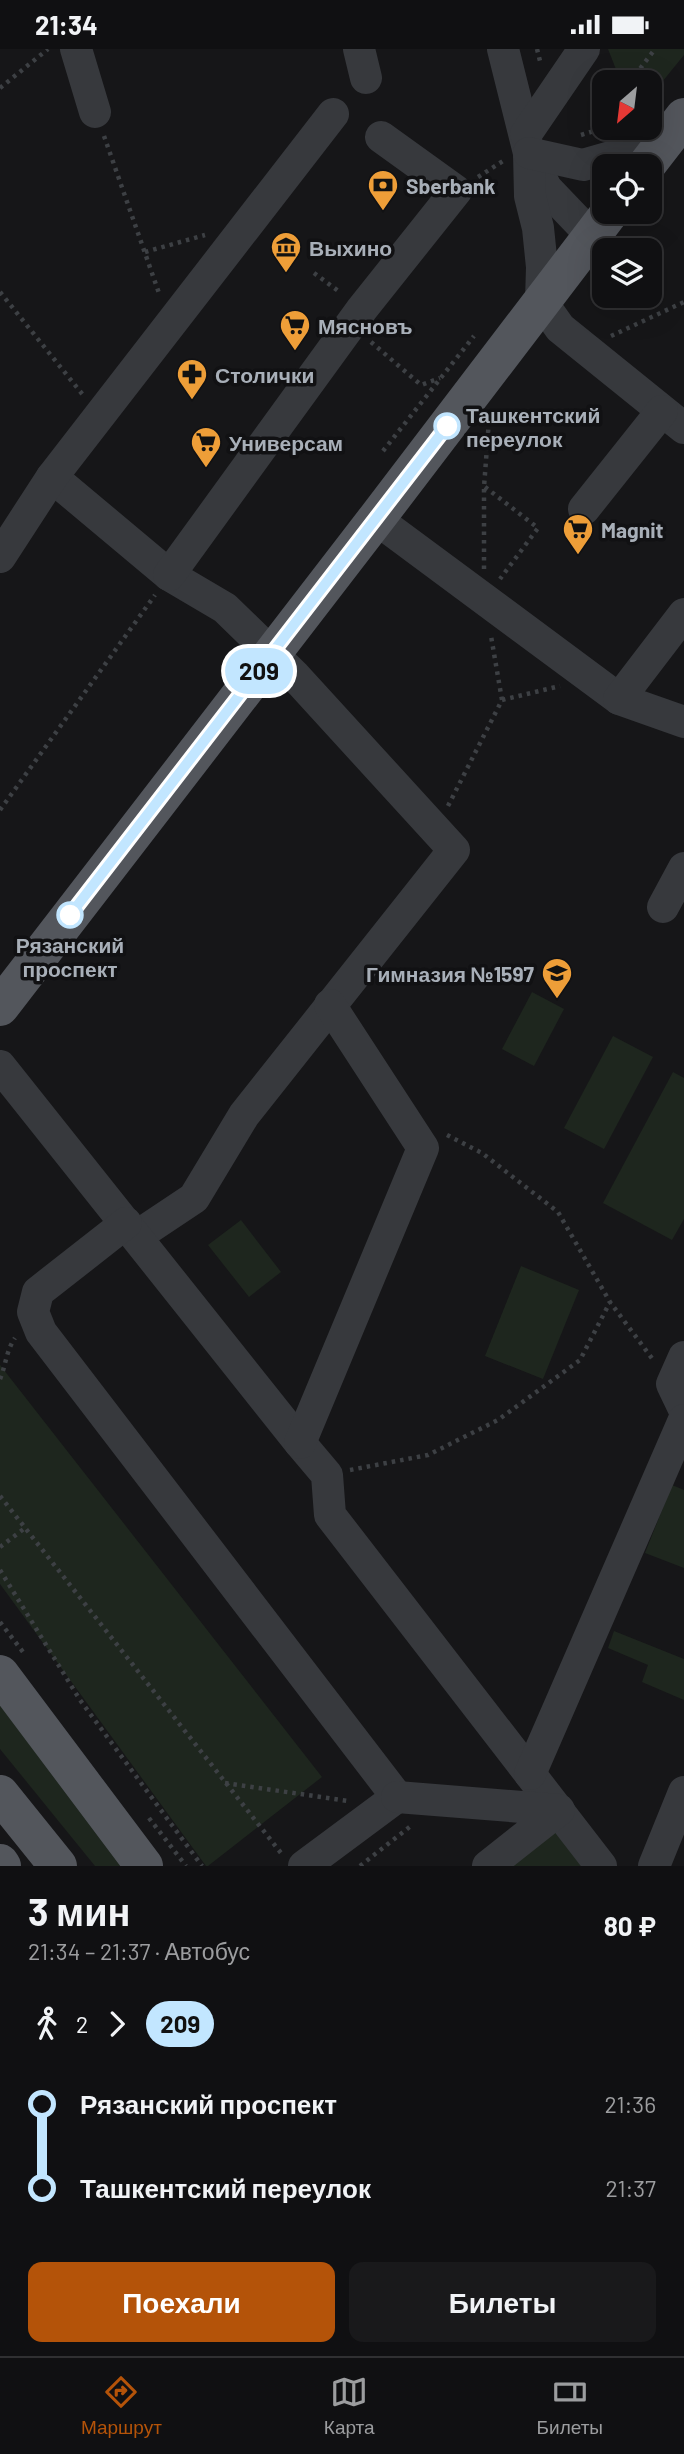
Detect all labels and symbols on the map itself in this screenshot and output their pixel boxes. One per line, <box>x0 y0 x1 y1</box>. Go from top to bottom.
north arrow <box>592 70 662 140</box>
bank icon: Sberbank <box>366 168 400 212</box>
place label: Sberbank <box>406 173 495 198</box>
museum icon: Выхино <box>269 230 303 274</box>
place label: Выхино <box>309 235 392 260</box>
supermarket icon: Мясновъ <box>278 308 312 352</box>
place label: Мясновъ <box>318 313 413 338</box>
pharmacy icon: Столички <box>175 357 209 401</box>
place label: Столички <box>215 362 314 387</box>
place label: Ташкентский переулок <box>466 402 600 451</box>
marker: Ташкентский переулок <box>434 413 460 439</box>
supermarket icon: Универсам <box>189 425 223 469</box>
place label: Универсам <box>229 430 343 455</box>
supermarket icon: Magnit <box>561 512 595 556</box>
place label: Magnit <box>601 517 664 542</box>
line badge: 209 <box>219 648 299 694</box>
marker: Рязанский проспект <box>57 902 83 928</box>
place label: Рязанский проспект <box>16 932 124 981</box>
school or university icon: Гимназия №1597 <box>540 956 574 1000</box>
place label: Гимназия №1597 <box>366 961 535 986</box>

